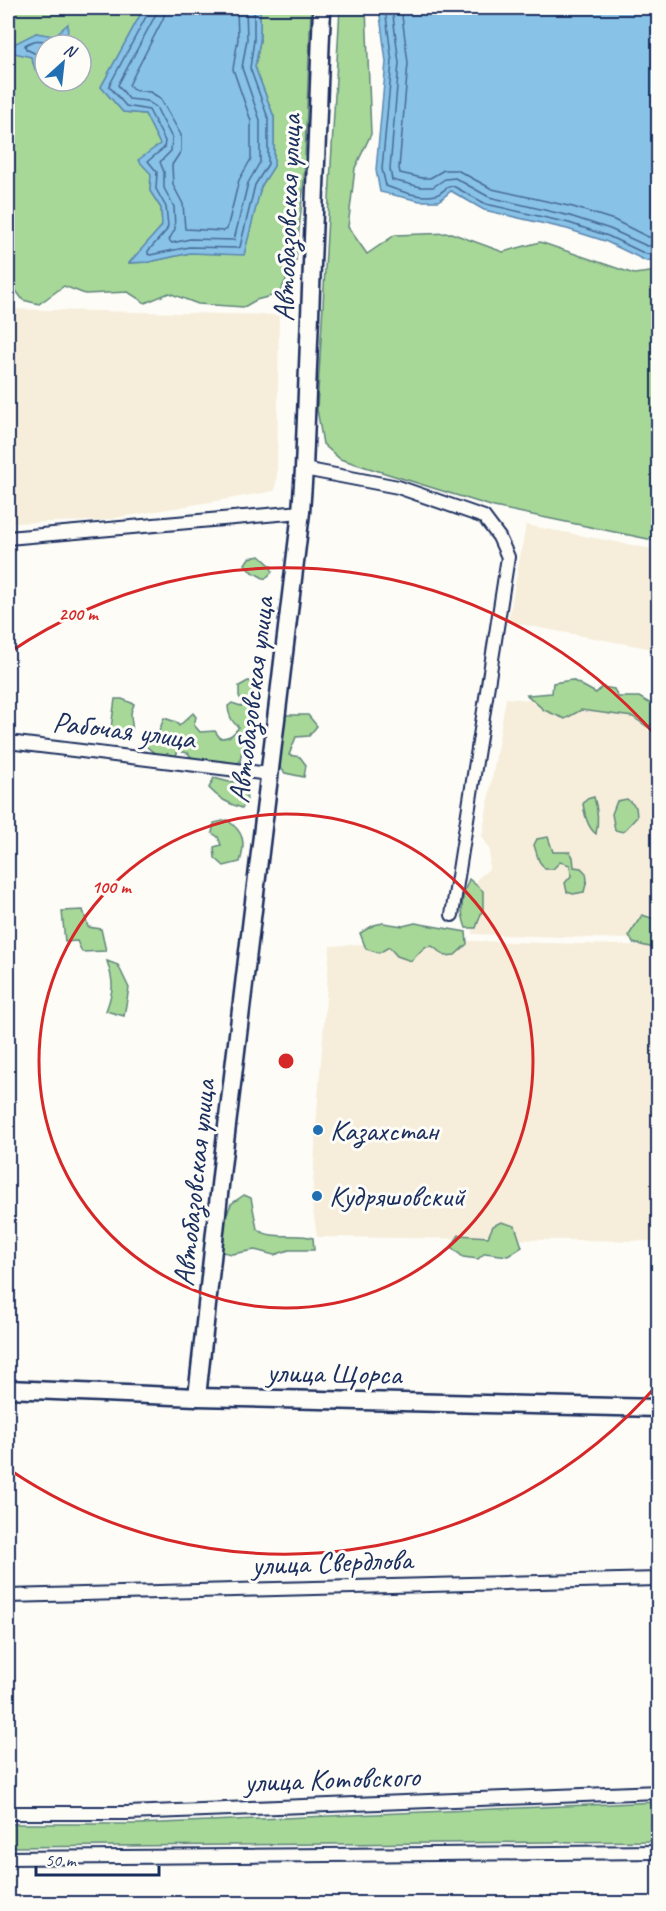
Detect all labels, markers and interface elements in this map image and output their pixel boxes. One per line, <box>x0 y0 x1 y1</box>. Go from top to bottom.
north arrow <box>33 33 93 93</box>
text: N <box>60 39 81 63</box>
street label: Автобазовская улица <box>264 112 310 322</box>
street label: Автобазовская улица <box>219 593 283 805</box>
text: 200 m <box>59 603 99 625</box>
street label: Рабочая улица <box>51 702 199 758</box>
text: 100 m <box>92 876 132 898</box>
centre of rings <box>276 1051 296 1071</box>
street label: Автобазовская улица <box>164 1076 224 1288</box>
place label: Казахстан <box>330 1111 440 1149</box>
marker: Казахстан <box>311 1123 325 1137</box>
place label: Кудряшовский <box>329 1177 466 1215</box>
marker: Кудряшовский <box>310 1189 324 1203</box>
street label: улица Щорса <box>264 1353 404 1393</box>
street label: улица Свердлова <box>249 1540 416 1584</box>
street label: улица Котовского <box>241 1757 422 1801</box>
scale bar <box>36 1839 159 1877</box>
text: 50 m <box>45 1849 78 1871</box>

